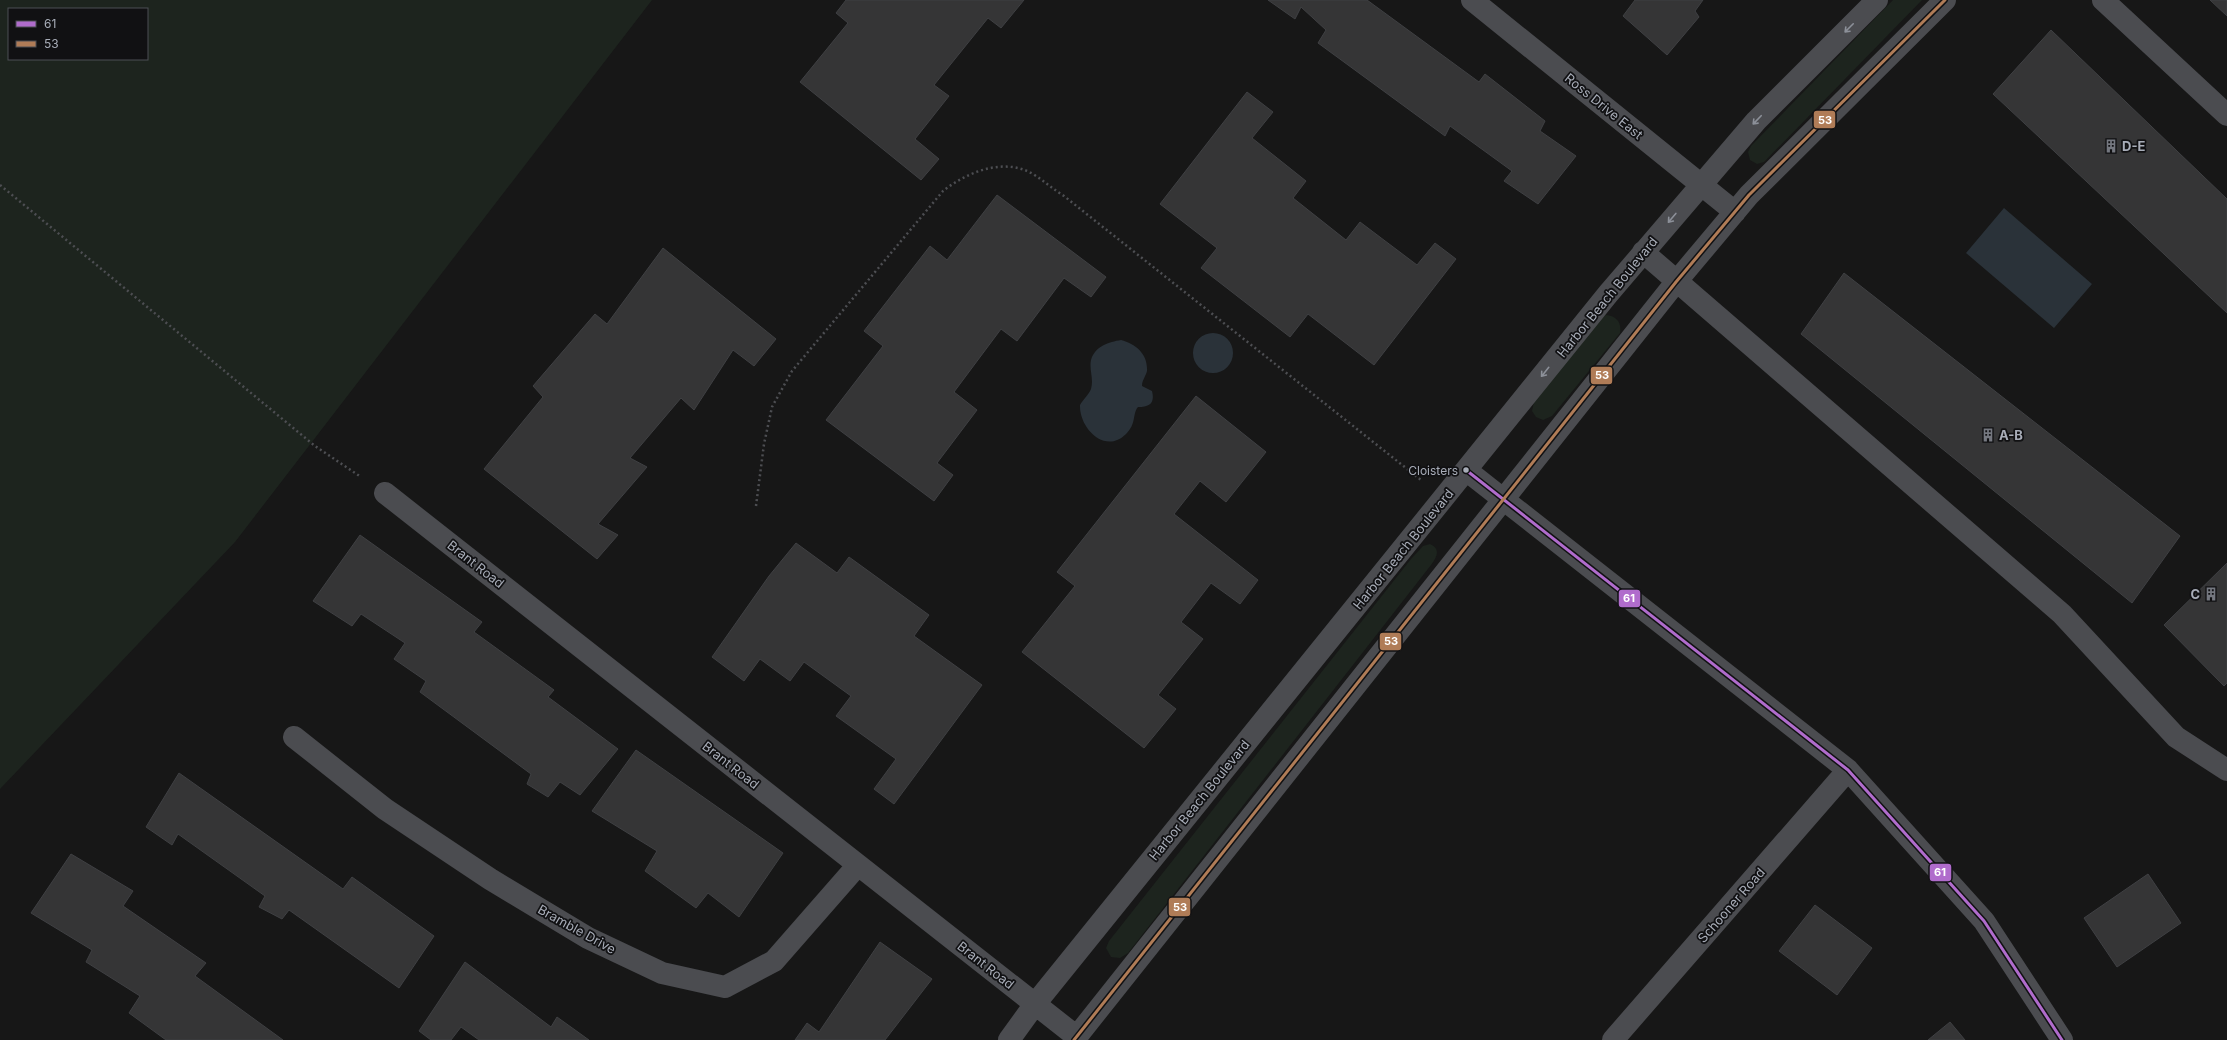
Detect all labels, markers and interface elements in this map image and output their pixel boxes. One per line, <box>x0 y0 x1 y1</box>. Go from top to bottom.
legend <box>8 8 148 60</box>
text: 61 <box>44 16 56 31</box>
one-way arrow <box>1844 23 1854 33</box>
text: 53 <box>44 36 59 51</box>
street label: Ross Drive East <box>1562 70 1646 142</box>
line badge: 53 <box>1813 110 1836 129</box>
text: 53 <box>1818 113 1832 127</box>
one-way arrow <box>1753 115 1762 125</box>
building icon: D-E <box>2103 138 2119 154</box>
place label: D-E <box>2122 138 2145 154</box>
one-way arrow <box>1667 212 1676 223</box>
street label: Harbor Beach Boulevard <box>1553 234 1661 360</box>
line badge: 53 <box>1590 366 1613 385</box>
one-way arrow <box>1541 367 1549 378</box>
text: 53 <box>1595 368 1609 382</box>
building icon: A-B <box>1980 427 1996 443</box>
place label: A-B <box>1999 427 2023 443</box>
place label: Cloisters <box>1408 463 1458 478</box>
marker: Cloisters <box>1461 465 1471 475</box>
street label: Harbor Beach Boulevard <box>1349 486 1457 612</box>
street label: Brant Road <box>444 537 508 591</box>
place label: C <box>2190 586 2200 602</box>
building icon: C <box>2203 586 2219 602</box>
line badge: 61 <box>1618 589 1641 608</box>
text: 61 <box>1623 591 1635 605</box>
line badge: 53 <box>1379 632 1402 651</box>
text: 53 <box>1384 634 1398 648</box>
street label: Harbor Beach Boulevard <box>1145 737 1253 863</box>
street label: Brant Road <box>699 738 763 792</box>
line badge: 61 <box>1929 863 1952 882</box>
street label: Schooner Road <box>1694 864 1768 946</box>
text: 61 <box>1934 865 1946 879</box>
line badge: 53 <box>1168 897 1191 917</box>
text: 53 <box>1173 900 1187 914</box>
street label: Bramble Drive <box>535 901 619 957</box>
street label: Brant Road <box>954 938 1018 992</box>

